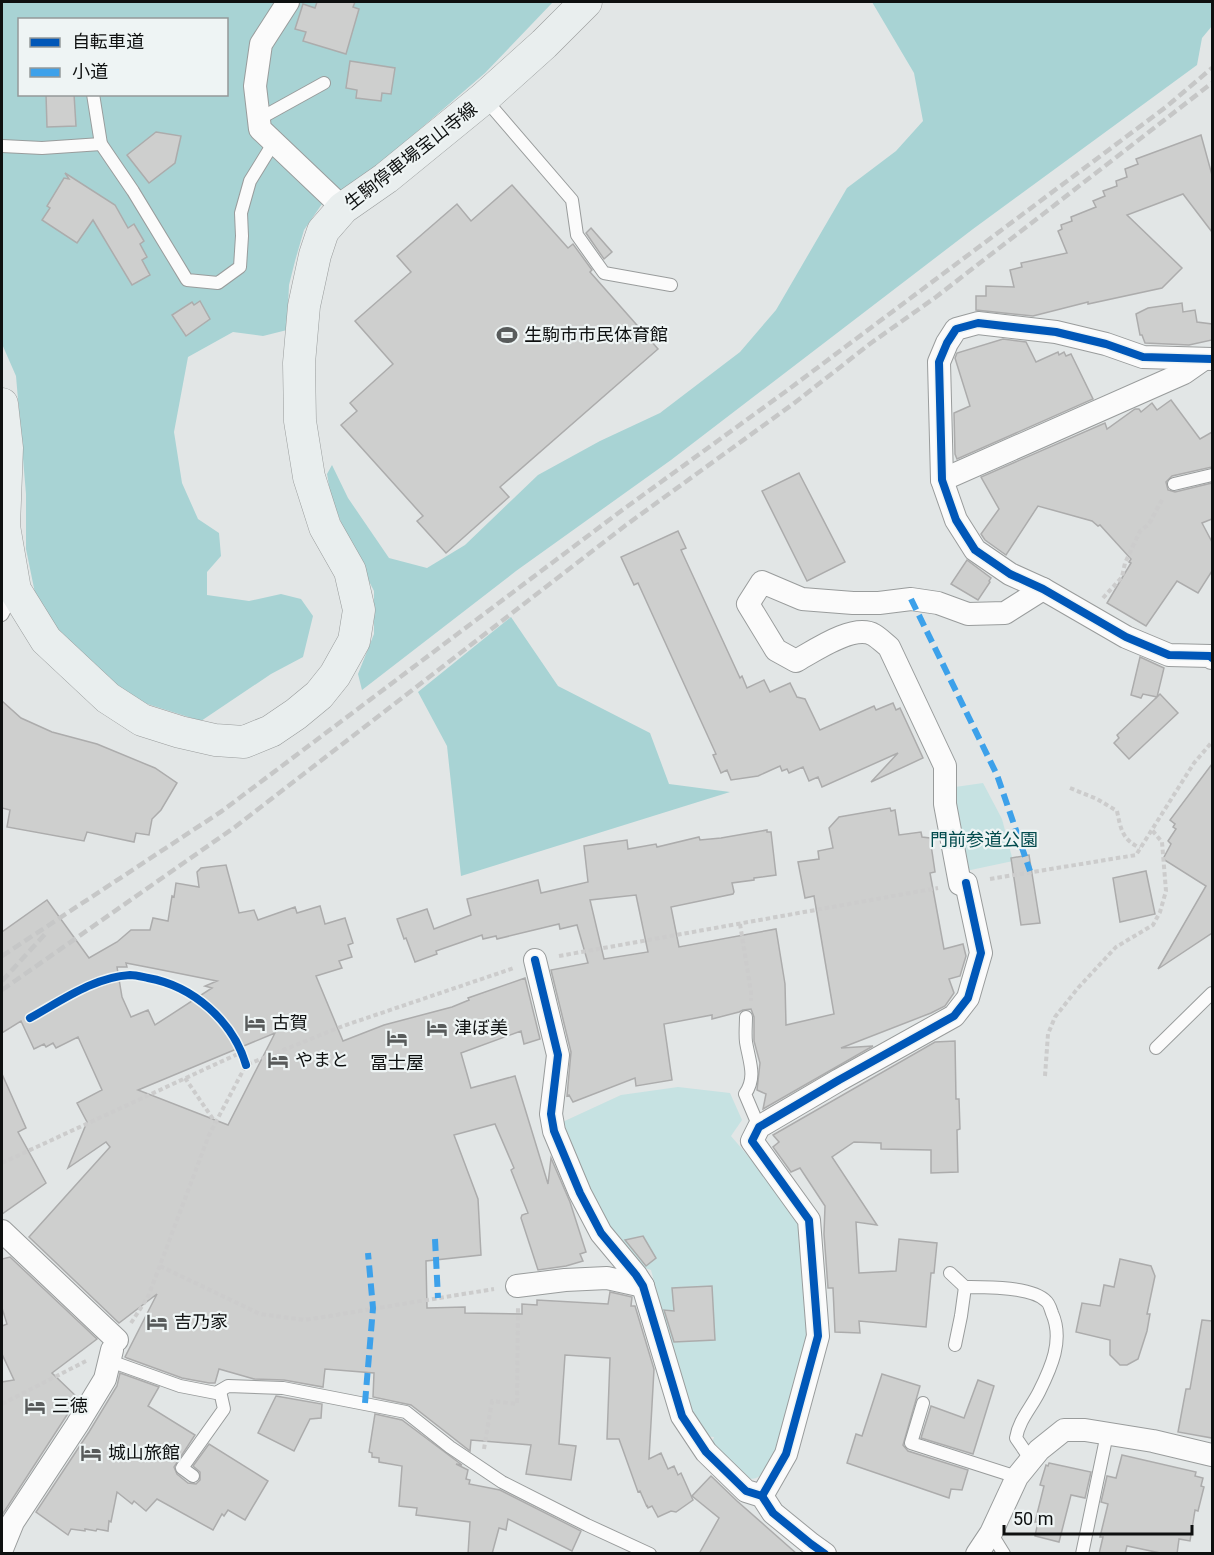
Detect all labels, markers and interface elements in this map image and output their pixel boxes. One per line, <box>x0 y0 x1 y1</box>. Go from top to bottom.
legend <box>18 18 228 96</box>
text: 自転車道 <box>72 31 144 52</box>
text: 小道 <box>72 61 108 82</box>
street label: 生駒停車場宝山寺線 <box>340 97 481 214</box>
sports icon: 生駒市市民体育館 <box>495 323 519 347</box>
place label: 生駒市市民体育館 <box>524 324 668 345</box>
park label: 門前参道公園 <box>930 829 1038 850</box>
hotel icon: 古賀 <box>243 1011 267 1035</box>
place label: 古賀 <box>272 1012 308 1033</box>
hotel icon: 津ぼ美 <box>425 1016 449 1040</box>
place label: 津ぼ美 <box>454 1017 508 1038</box>
hotel icon: 冨士屋 <box>385 1026 409 1050</box>
hotel icon: やまと <box>266 1048 290 1072</box>
place label: やまと <box>295 1049 349 1070</box>
place label: 冨士屋 <box>370 1052 424 1073</box>
hotel icon: 吉乃家 <box>145 1310 169 1334</box>
place label: 吉乃家 <box>174 1311 228 1332</box>
hotel icon: 三徳 <box>23 1394 47 1418</box>
place label: 三徳 <box>52 1395 88 1416</box>
hotel icon: 城山旅館 <box>79 1441 103 1465</box>
place label: 城山旅館 <box>108 1442 180 1463</box>
scale bar <box>1004 1498 1192 1536</box>
text: 50 m <box>1013 1508 1053 1529</box>

